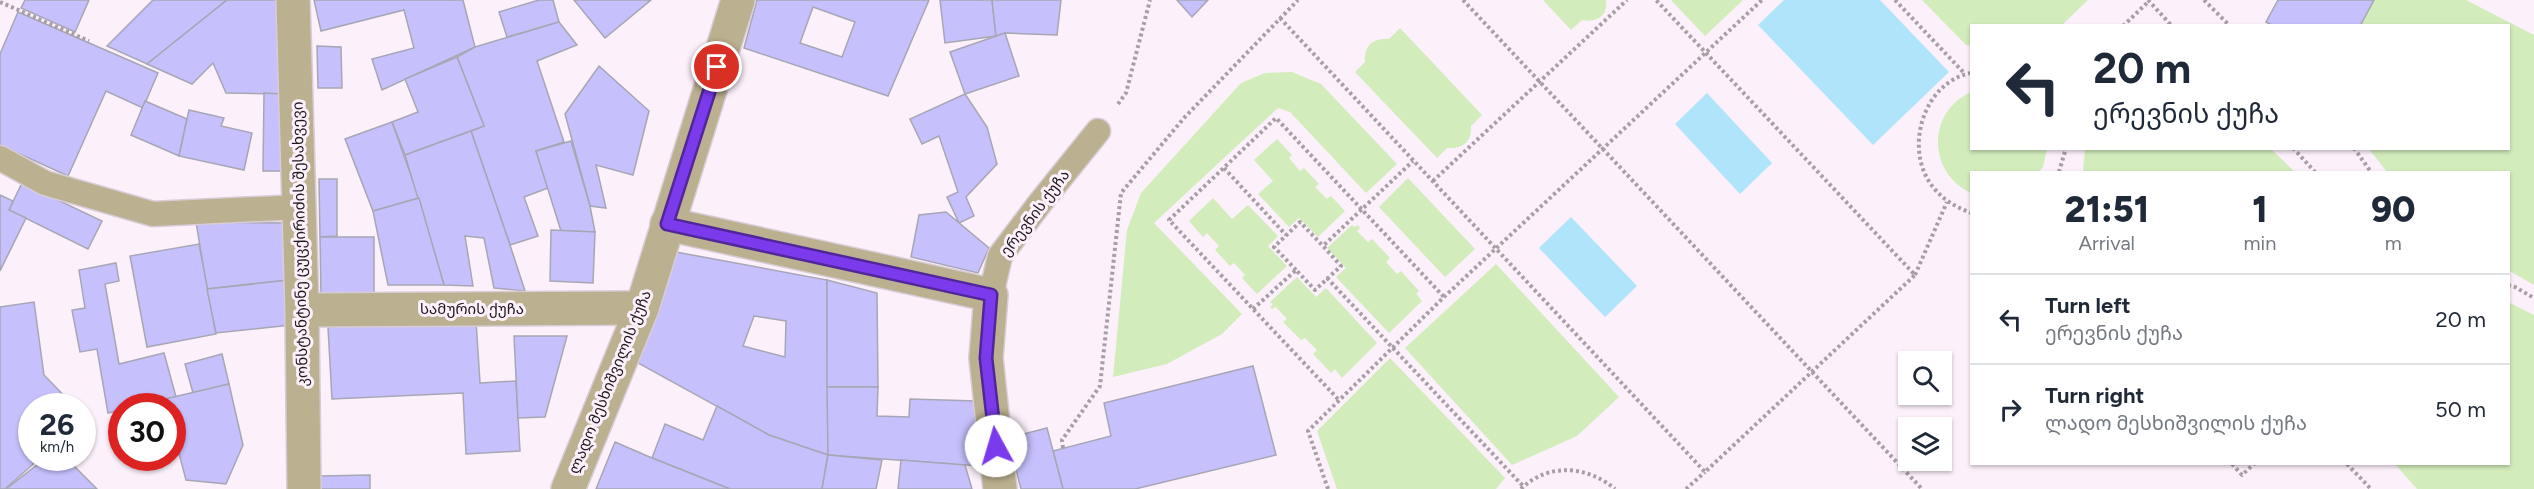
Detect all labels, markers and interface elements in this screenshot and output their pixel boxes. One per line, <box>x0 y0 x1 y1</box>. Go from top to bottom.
pin <box>691 41 742 92</box>
text: 20 m <box>2093 43 2191 94</box>
icon: left <box>1994 48 2072 126</box>
icon: arrive <box>700 50 733 83</box>
text: ერევნის ქუჩა <box>2093 97 2279 130</box>
street label: კონსტანტინე ცუცქირიძის შესახვევი <box>289 101 311 387</box>
street label: ერევნის ქუჩა <box>997 166 1073 260</box>
text: 21:51 <box>2065 188 2149 231</box>
text: 1 <box>2252 188 2268 231</box>
text: 90 <box>2371 188 2415 231</box>
text: Arrival <box>2079 231 2135 255</box>
text: min <box>2244 231 2276 255</box>
text: m <box>2385 231 2402 255</box>
street label: ლადო მესხიშვილის ქუჩა <box>565 288 655 476</box>
text: Turn left <box>2045 292 2131 319</box>
street label: სამურის ქუჩა <box>420 300 524 318</box>
icon: left <box>1994 303 2027 336</box>
text: 20 m <box>2435 306 2486 333</box>
text: ერევნის ქუჩა <box>2045 321 2183 345</box>
map controls <box>1898 351 1952 471</box>
button: search <box>1898 351 1952 405</box>
text: Turn right <box>2045 382 2144 409</box>
speed limit sign: 30 <box>108 393 186 471</box>
icon: right <box>1994 393 2027 426</box>
text: 50 m <box>2435 396 2486 423</box>
text: 26 <box>40 406 74 443</box>
text: ლადო მესხიშვილის ქუჩა <box>2045 411 2307 435</box>
position arrow <box>964 414 1028 478</box>
button: layers <box>1898 417 1952 471</box>
text: km/h <box>40 438 74 456</box>

